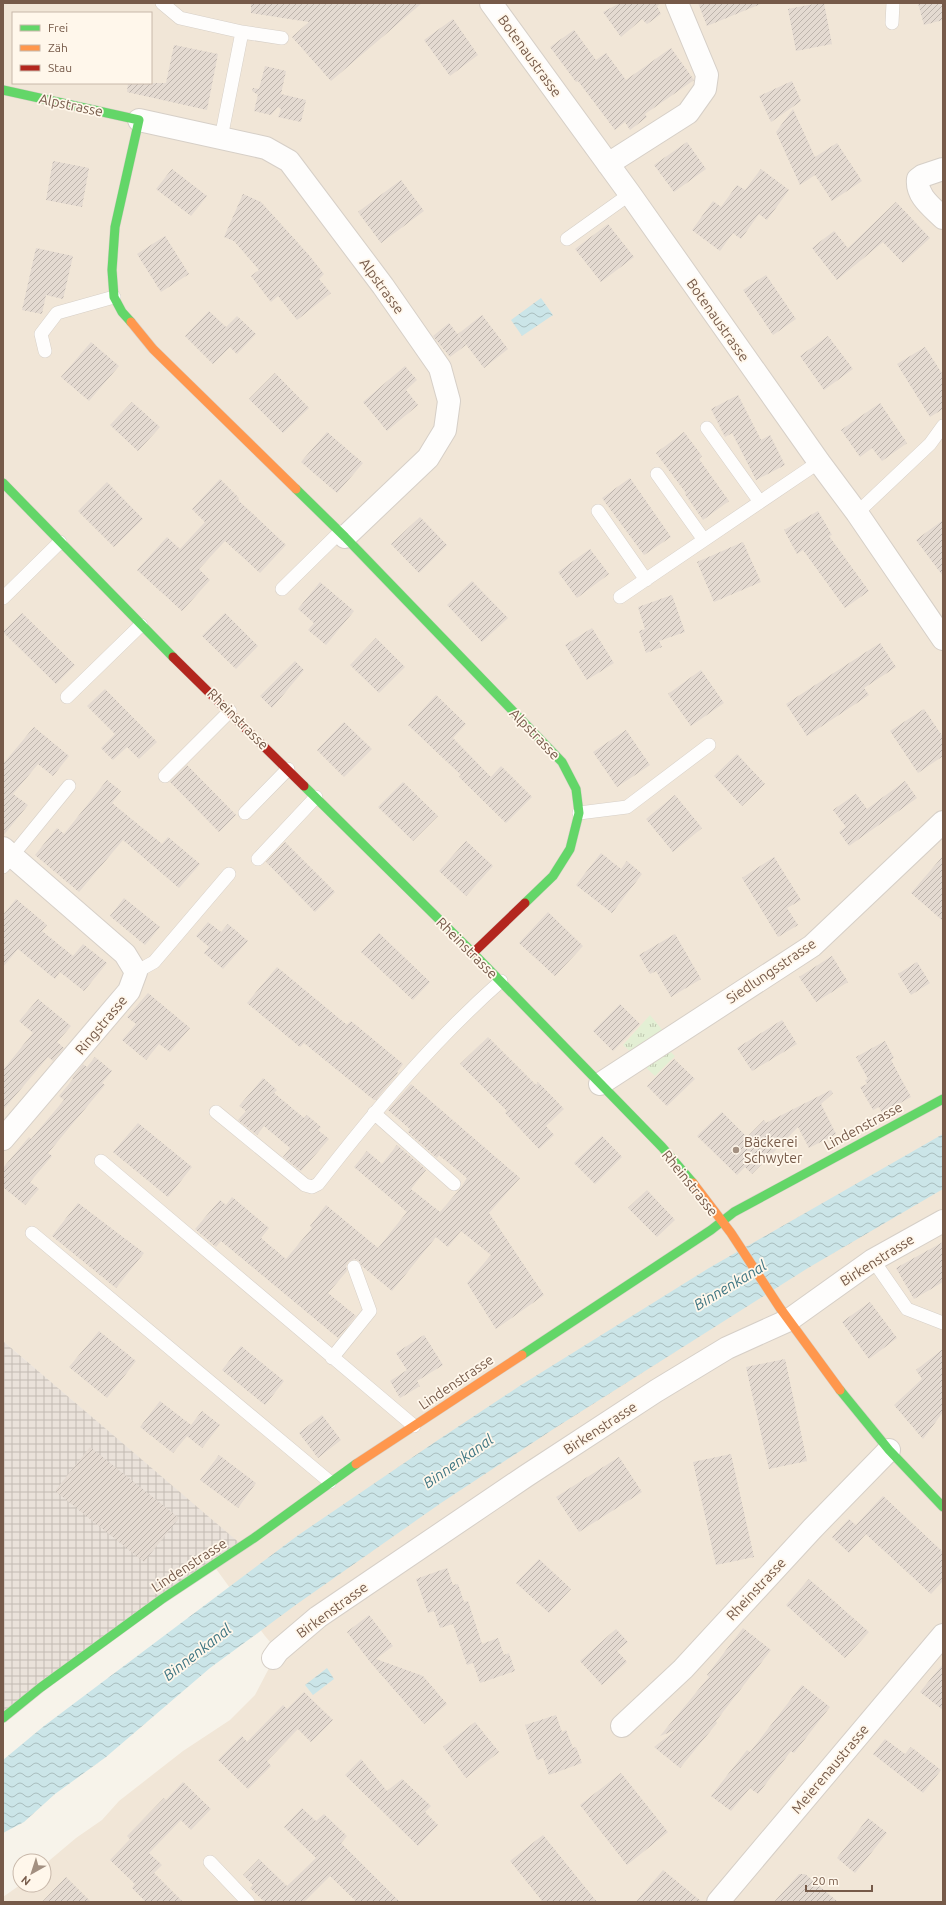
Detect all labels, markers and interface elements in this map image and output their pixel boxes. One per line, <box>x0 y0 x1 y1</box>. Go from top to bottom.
legend <box>12 12 152 84</box>
street label: Botenaustrasse <box>495 12 565 100</box>
text: Frei <box>48 21 68 34</box>
text: Zäh <box>48 41 68 54</box>
text: Stau <box>48 61 72 74</box>
street label: Alpstrasse <box>38 90 104 120</box>
street label: Alpstrasse <box>356 255 408 317</box>
street label: Botenaustrasse <box>684 276 752 364</box>
street label: Rheinstrasse <box>204 685 272 753</box>
street label: Alpstrasse <box>507 705 563 763</box>
street label: Rheinstrasse <box>433 914 501 982</box>
street label: Siedlungsstrasse <box>723 935 819 1007</box>
street label: Ringstrasse <box>72 992 130 1058</box>
street label: Lindenstrasse <box>821 1099 905 1153</box>
place label: Bäckerei Schwyter <box>744 1134 803 1166</box>
marker: Bäckerei Schwyter <box>731 1145 741 1155</box>
street label: Rheinstrasse <box>659 1147 721 1219</box>
street label: Birkenstrasse <box>837 1231 917 1289</box>
water label: Binnenkanal <box>691 1256 770 1313</box>
street label: Lindenstrasse <box>416 1351 496 1413</box>
street label: Birkenstrasse <box>560 1398 640 1458</box>
water label: Binnenkanal <box>420 1430 497 1491</box>
street label: Lindenstrasse <box>148 1535 230 1595</box>
street label: Rheinstrasse <box>723 1554 789 1624</box>
street label: Birkenstrasse <box>293 1579 371 1641</box>
water label: Binnenkanal <box>160 1620 235 1684</box>
street label: Meierenaustrasse <box>788 1721 872 1817</box>
north arrow <box>12 1853 52 1893</box>
scale bar <box>806 1867 872 1893</box>
text: N <box>19 1874 33 1888</box>
text: 20 m <box>812 1874 839 1887</box>

